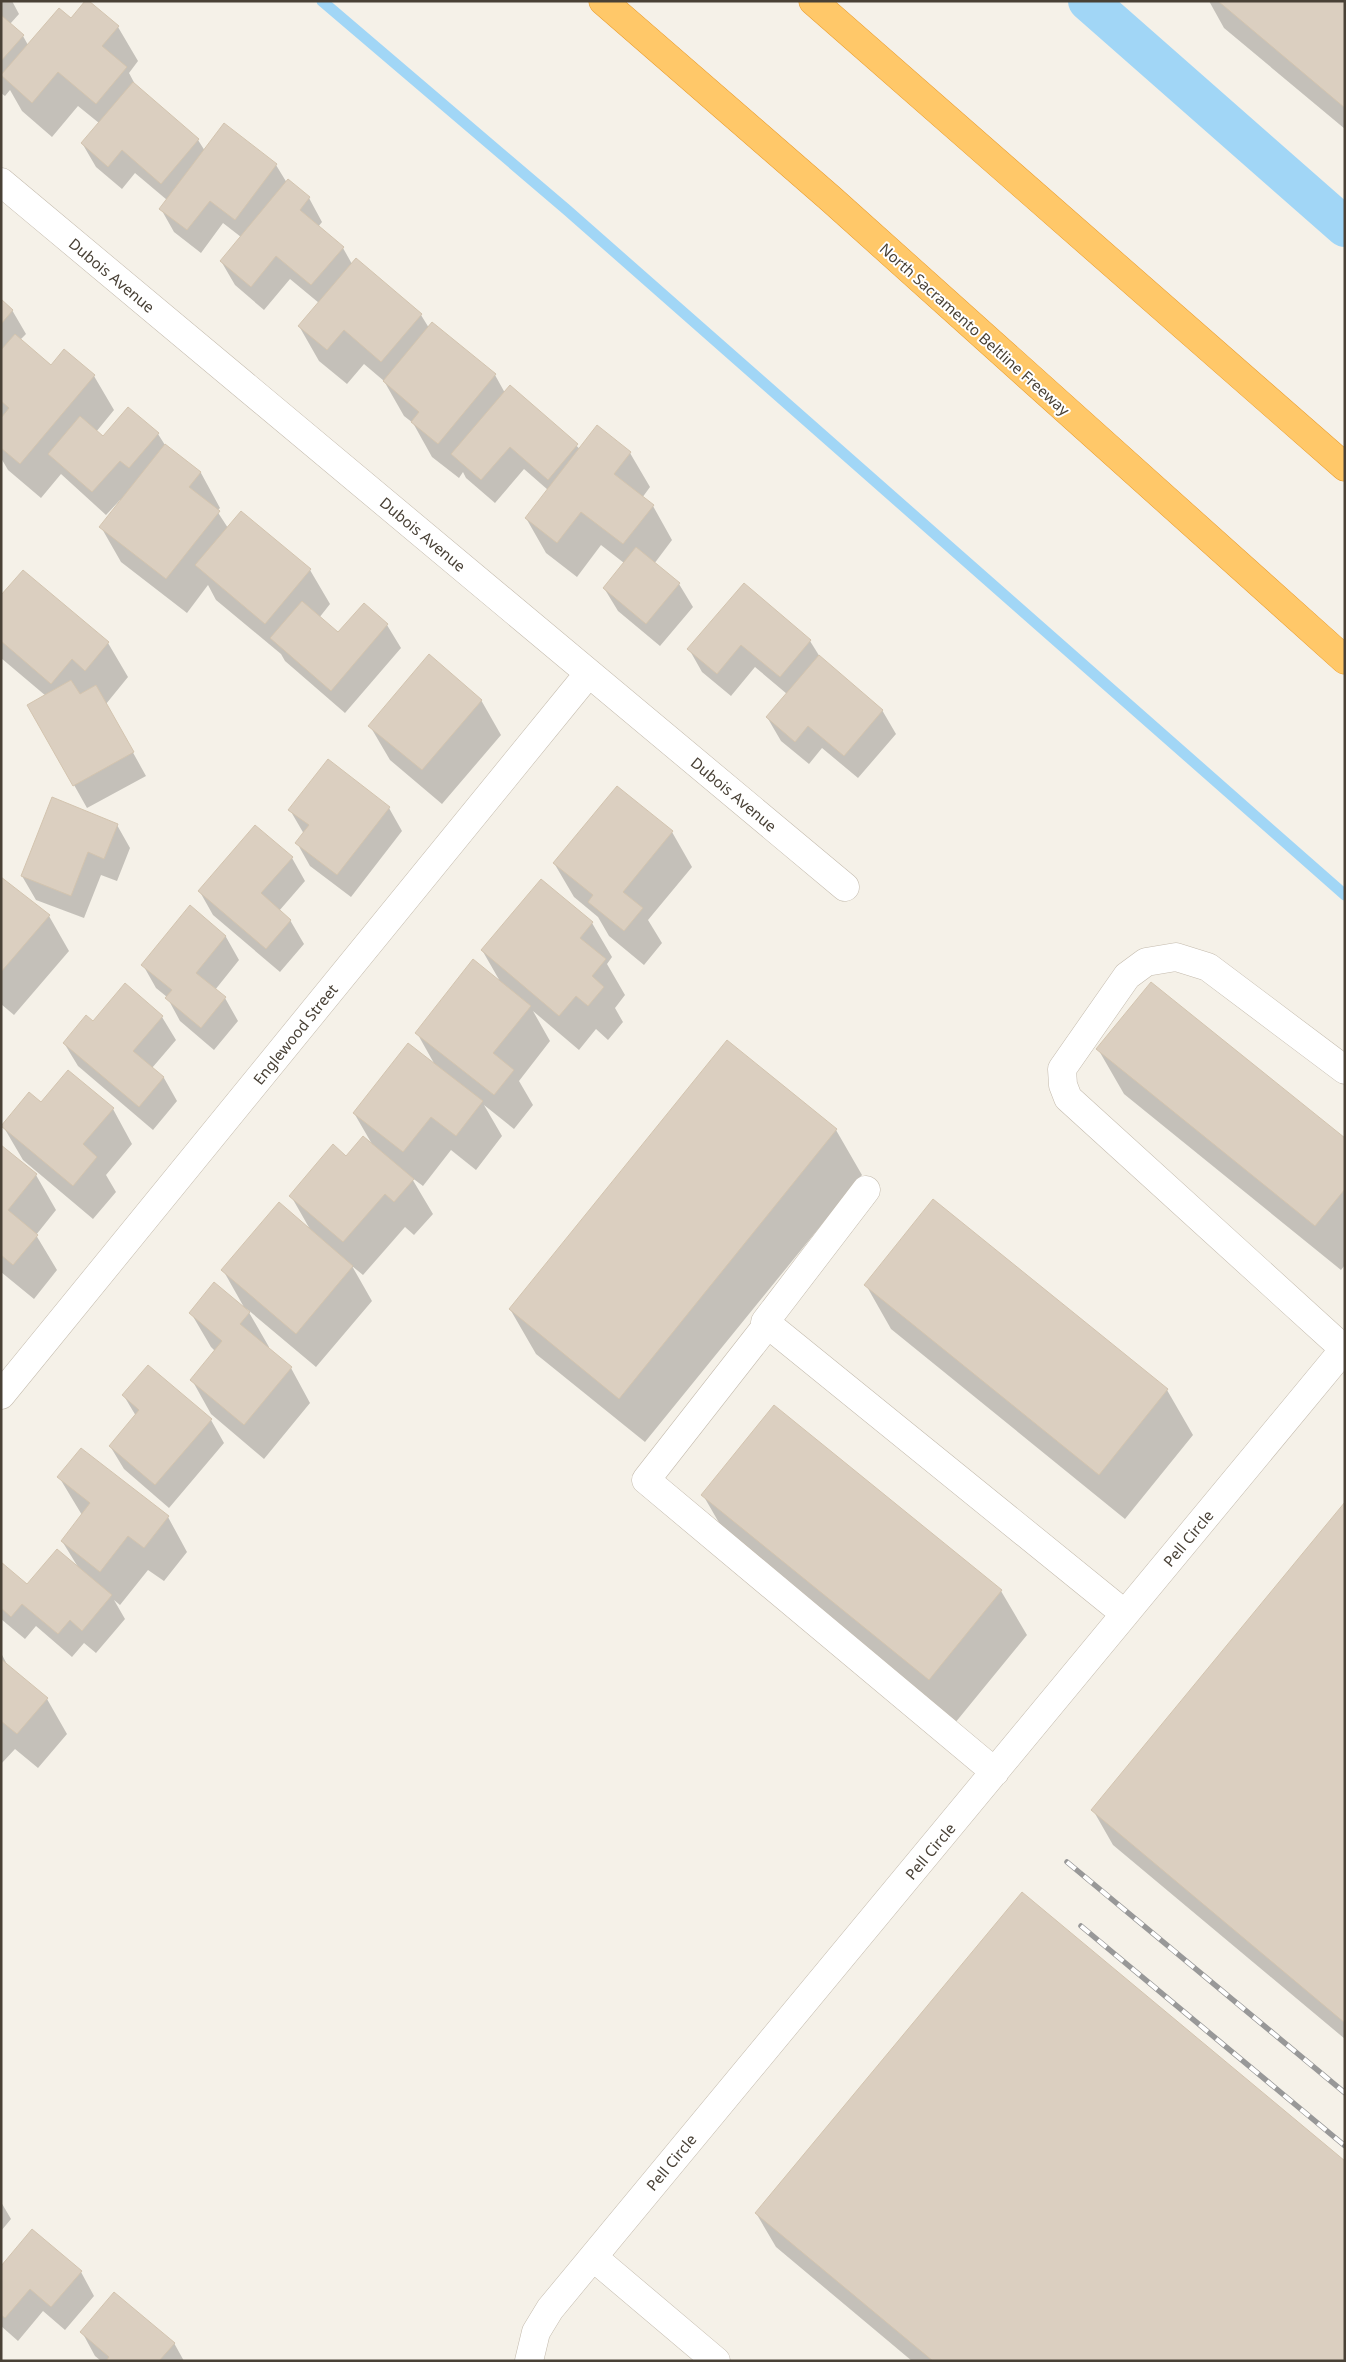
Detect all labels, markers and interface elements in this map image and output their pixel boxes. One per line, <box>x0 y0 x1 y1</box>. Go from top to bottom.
street label: Dubois Avenue <box>65 233 159 317</box>
street label: North Sacramento Beltline Freeway <box>876 238 1074 420</box>
street label: Dubois Avenue <box>376 492 470 576</box>
street label: Dubois Avenue <box>687 752 781 836</box>
street label: Englewood Street <box>248 979 342 1088</box>
street label: Pell Circle <box>1158 1506 1218 1570</box>
street label: Pell Circle <box>900 1819 960 1883</box>
street label: Pell Circle <box>641 2130 701 2194</box>

